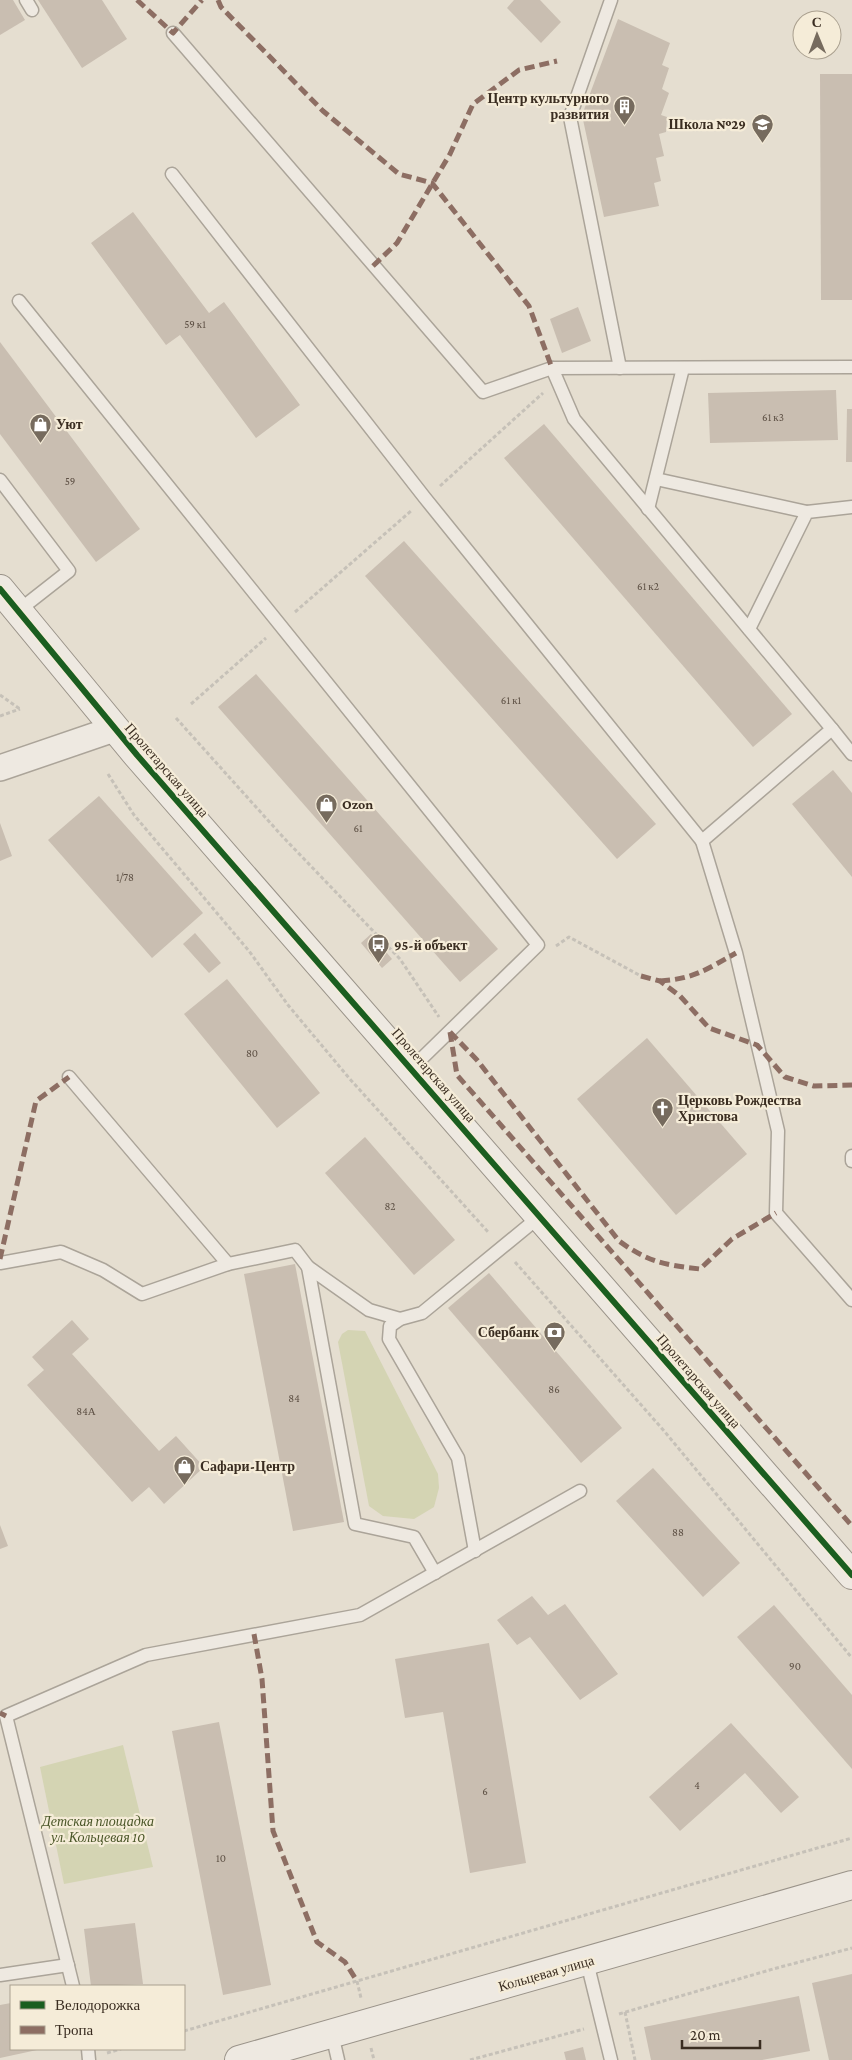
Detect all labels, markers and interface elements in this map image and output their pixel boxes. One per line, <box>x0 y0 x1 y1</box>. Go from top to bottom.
north arrow <box>792 10 842 60</box>
text: С <box>812 14 822 30</box>
place label: Центр культурного развития <box>488 90 609 122</box>
building icon: Центр культурного развития <box>613 94 637 125</box>
school or university icon: Школа №29 <box>750 112 774 143</box>
place label: Школа №29 <box>669 116 746 132</box>
house number: 59 к1 <box>184 318 206 330</box>
house number: 61 к3 <box>762 411 784 423</box>
shop icon: Уют <box>28 412 52 443</box>
place label: Уют <box>56 416 83 432</box>
house number: 59 <box>65 475 75 487</box>
house number: 61 к2 <box>637 580 659 592</box>
house number: 61 к1 <box>501 694 521 706</box>
street label: Пролетарская улица <box>122 720 213 821</box>
shop icon: Ozon <box>314 792 338 823</box>
place label: Ozon <box>342 796 373 812</box>
house number: 61 <box>353 822 363 834</box>
house number: 1/78 <box>116 871 134 883</box>
bus stop icon: 95-й объект <box>366 933 390 964</box>
place label: 95-й объект <box>394 937 468 953</box>
street label: Пролетарская улица <box>389 1025 480 1126</box>
house number: 80 <box>246 1047 258 1059</box>
place label: Церковь Рождества Христова <box>678 1092 801 1124</box>
church icon: Церковь Рождества Христова <box>650 1096 674 1127</box>
house number: 82 <box>384 1200 396 1212</box>
bank icon: Сбербанк <box>543 1320 567 1351</box>
place label: Сбербанк <box>478 1324 540 1340</box>
street label: Пролетарская улица <box>654 1331 745 1432</box>
house number: 86 <box>548 1383 560 1395</box>
house number: 84 <box>288 1392 300 1404</box>
house number: 84А <box>76 1405 96 1417</box>
shop icon: Сафари-Центр <box>172 1454 196 1485</box>
place label: Сафари-Центр <box>200 1458 295 1474</box>
house number: 88 <box>672 1526 684 1538</box>
house number: 90 <box>789 1660 801 1672</box>
house number: 4 <box>694 1779 700 1791</box>
house number: 6 <box>482 1785 488 1797</box>
park label: Детская площадка ул. Кольцевая 10 <box>40 1813 154 1845</box>
house number: 10 <box>216 1852 226 1864</box>
street label: Кольцевая улица <box>496 1951 596 1994</box>
legend <box>10 1985 185 2050</box>
text: Велодорожка <box>55 1997 140 2013</box>
scale bar <box>682 2018 760 2050</box>
text: Тропа <box>55 2022 94 2038</box>
text: 20 m <box>690 2027 721 2043</box>

